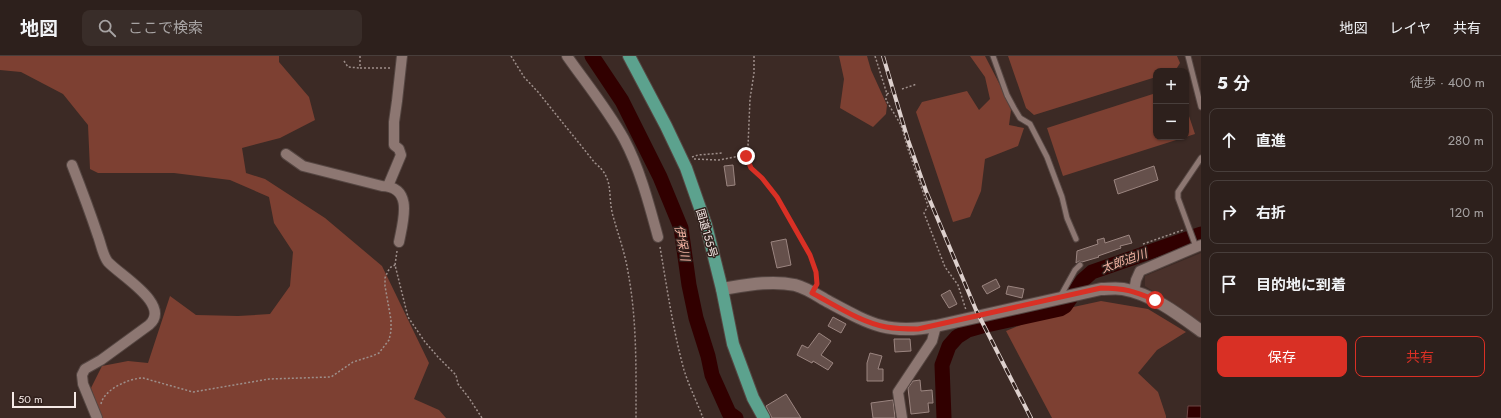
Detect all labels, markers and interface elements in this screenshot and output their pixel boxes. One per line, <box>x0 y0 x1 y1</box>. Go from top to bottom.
search box <box>82 10 362 46</box>
text: 地図 <box>20 15 58 42</box>
icon: search <box>96 17 118 39</box>
text: ここで検索 <box>128 17 203 39</box>
text: 地図 <box>1339 18 1367 38</box>
text: レイヤ <box>1389 18 1431 38</box>
text: 共有 <box>1453 18 1481 38</box>
map controls <box>1153 68 1189 140</box>
button: + <box>1153 68 1189 104</box>
text: 5 分 <box>1217 71 1250 95</box>
text: 徒歩 · 400 m <box>1410 73 1485 92</box>
button: − <box>1153 104 1189 140</box>
icon: ahead <box>1218 129 1240 151</box>
text: 直進 <box>1256 130 1286 152</box>
text: 280 m <box>1448 131 1484 150</box>
route end <box>737 147 755 165</box>
icon: right <box>1218 201 1240 223</box>
text: 右折 <box>1256 202 1286 224</box>
text: 120 m <box>1449 203 1484 222</box>
street label: 国道155号 <box>692 207 722 259</box>
water label: 伊保川 <box>670 224 695 264</box>
water label: 太郎迫川 <box>1098 244 1152 278</box>
icon: arrive <box>1218 273 1240 295</box>
text: 目的地に到着 <box>1256 274 1346 296</box>
route start <box>1146 291 1164 309</box>
button: 保存 <box>1217 336 1347 377</box>
button: 共有 <box>1355 336 1485 377</box>
scale bar <box>12 390 76 409</box>
text: 50 m <box>18 391 43 407</box>

